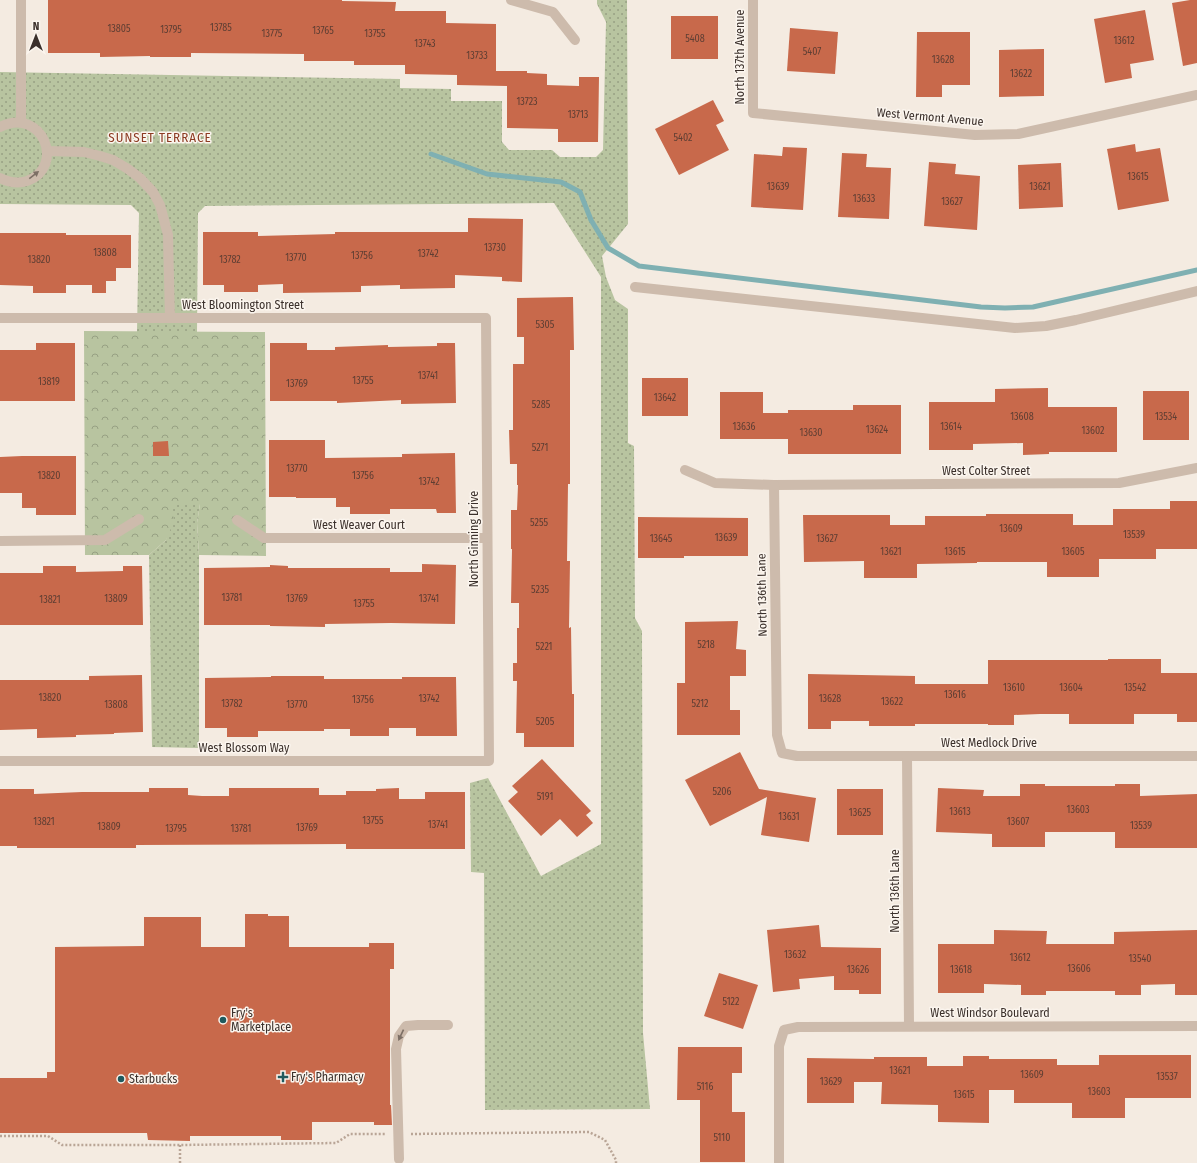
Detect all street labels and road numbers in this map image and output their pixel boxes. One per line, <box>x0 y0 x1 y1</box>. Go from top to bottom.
street label: North 137th Avenue <box>733 9 747 104</box>
street label: West Vermont Avenue <box>876 105 984 129</box>
street label: West Bloomington Street <box>182 298 304 312</box>
street label: West Colter Street <box>942 464 1030 478</box>
street label: North Ginning Drive <box>467 491 481 587</box>
street label: West Weaver Court <box>313 518 405 532</box>
street label: North 136th Lane <box>754 553 770 637</box>
street label: West Medlock Drive <box>941 736 1037 750</box>
street label: West Blossom Way <box>199 741 290 755</box>
street label: North 136th Lane <box>888 849 902 933</box>
street label: West Windsor Boulevard <box>930 1006 1050 1020</box>

